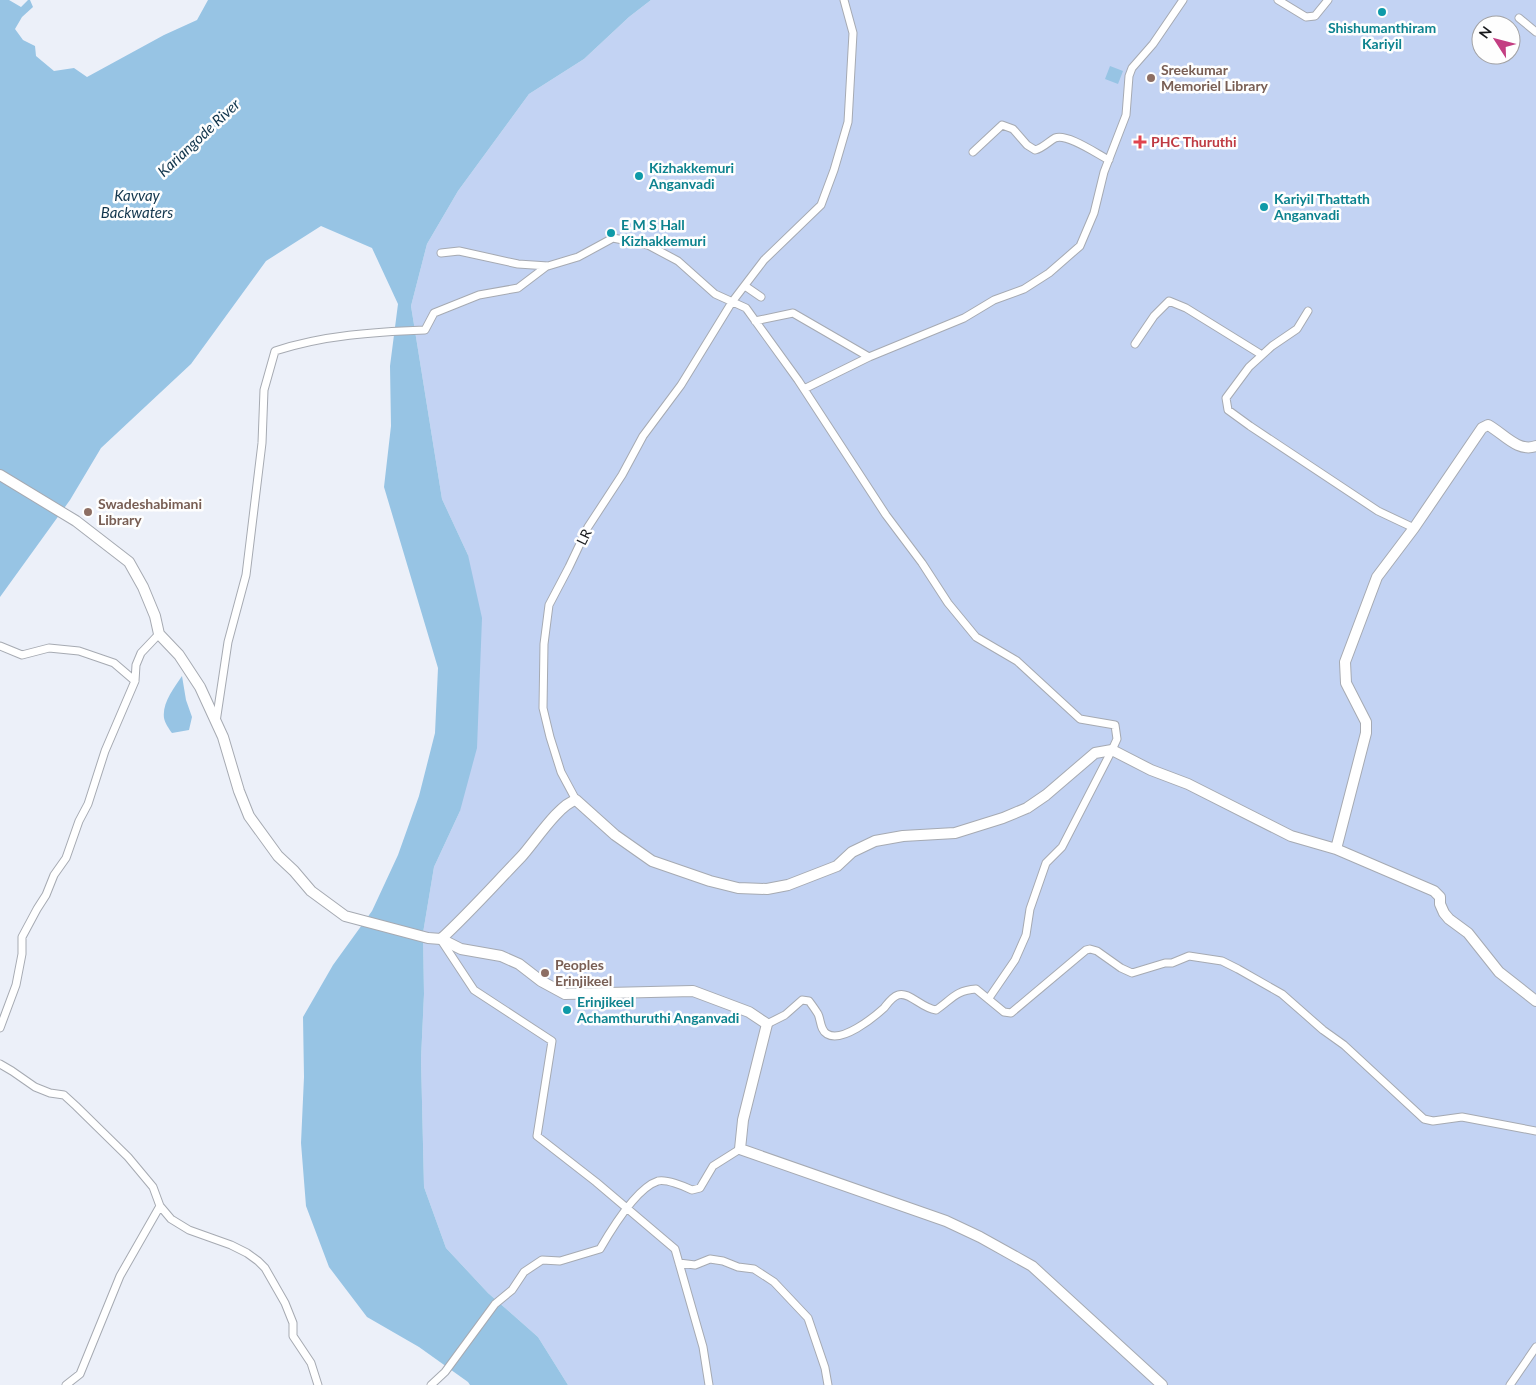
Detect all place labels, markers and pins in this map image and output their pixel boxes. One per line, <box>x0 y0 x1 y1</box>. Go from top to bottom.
marker: Shishumanthiram Kariyil <box>1376 6 1388 18</box>
place label: Shishumanthiram Kariyil <box>1328 19 1436 52</box>
place label: Sreekumar Memoriel Library <box>1161 61 1269 94</box>
marker: Sreekumar Memoriel Library <box>1145 72 1157 84</box>
place label: PHC Thuruthi <box>1151 133 1237 150</box>
marker: PHC Thuruthi <box>1133 135 1147 149</box>
place label: Kizhakkemuri Anganvadi <box>648 159 734 192</box>
marker: Kizhakkemuri Anganvadi <box>633 170 645 182</box>
place label: Kariyil Thattath Anganvadi <box>1273 190 1370 223</box>
marker: Kariyil Thattath Anganvadi <box>1258 201 1270 213</box>
place label: E M S Hall Kizhakkemuri <box>621 216 706 249</box>
marker: E M S Hall Kizhakkemuri <box>605 227 617 239</box>
place label: Swadeshabimani Library <box>98 495 202 528</box>
marker: Swadeshabimani Library <box>82 506 94 518</box>
place label: Peoples Erinjikeel <box>555 956 612 989</box>
marker: Peoples Erinjikeel <box>539 967 551 979</box>
place label: Erinjikeel Achamthuruthi Anganvadi <box>576 993 739 1026</box>
marker: Erinjikeel Achamthuruthi Anganvadi <box>561 1004 573 1016</box>

